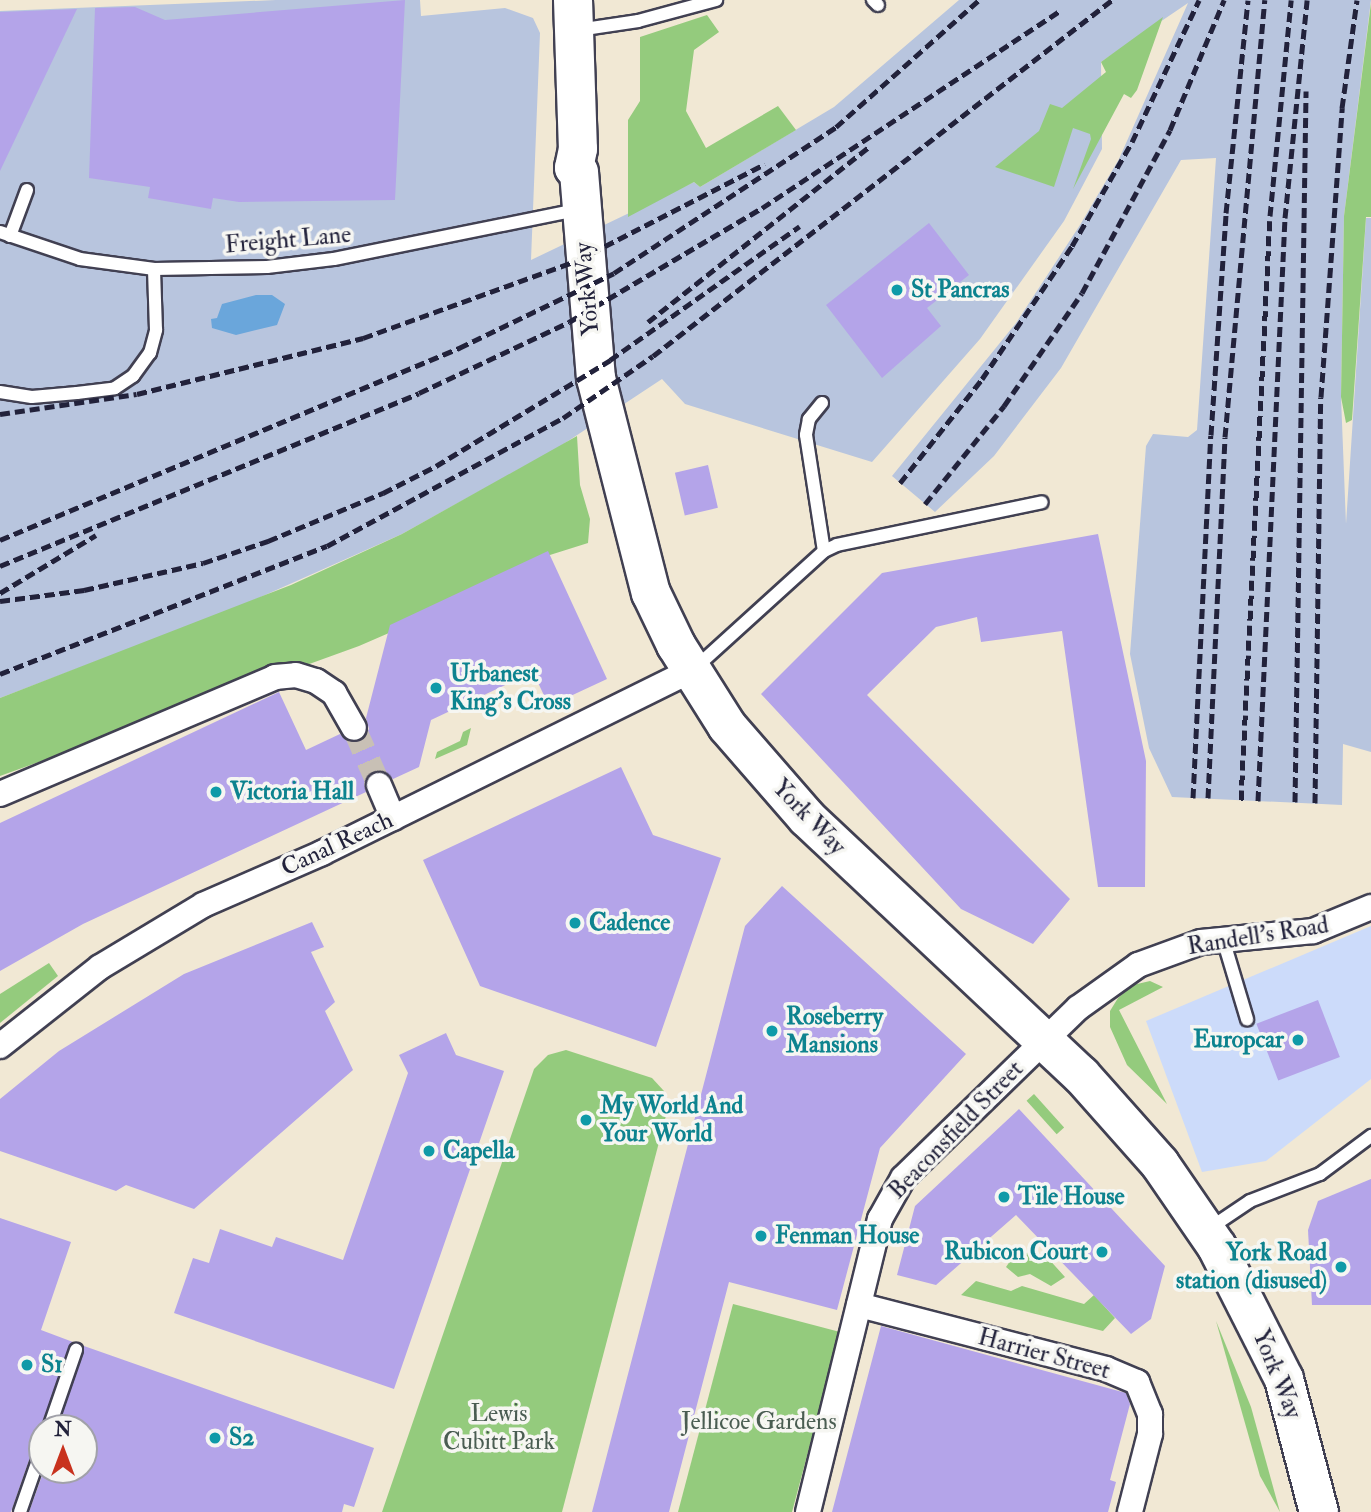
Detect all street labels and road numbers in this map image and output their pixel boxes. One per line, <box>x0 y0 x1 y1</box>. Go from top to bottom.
street label: Freight Lane <box>224 220 352 260</box>
street label: York Way <box>569 241 605 337</box>
street label: York Way <box>766 773 852 861</box>
street label: Canal Reach <box>277 806 397 882</box>
street label: Randell's Road <box>1185 911 1331 961</box>
street label: Beaconsfield Street <box>883 1055 1029 1205</box>
street label: Harrier Street <box>975 1323 1113 1385</box>
street label: York Way <box>1246 1325 1308 1423</box>

